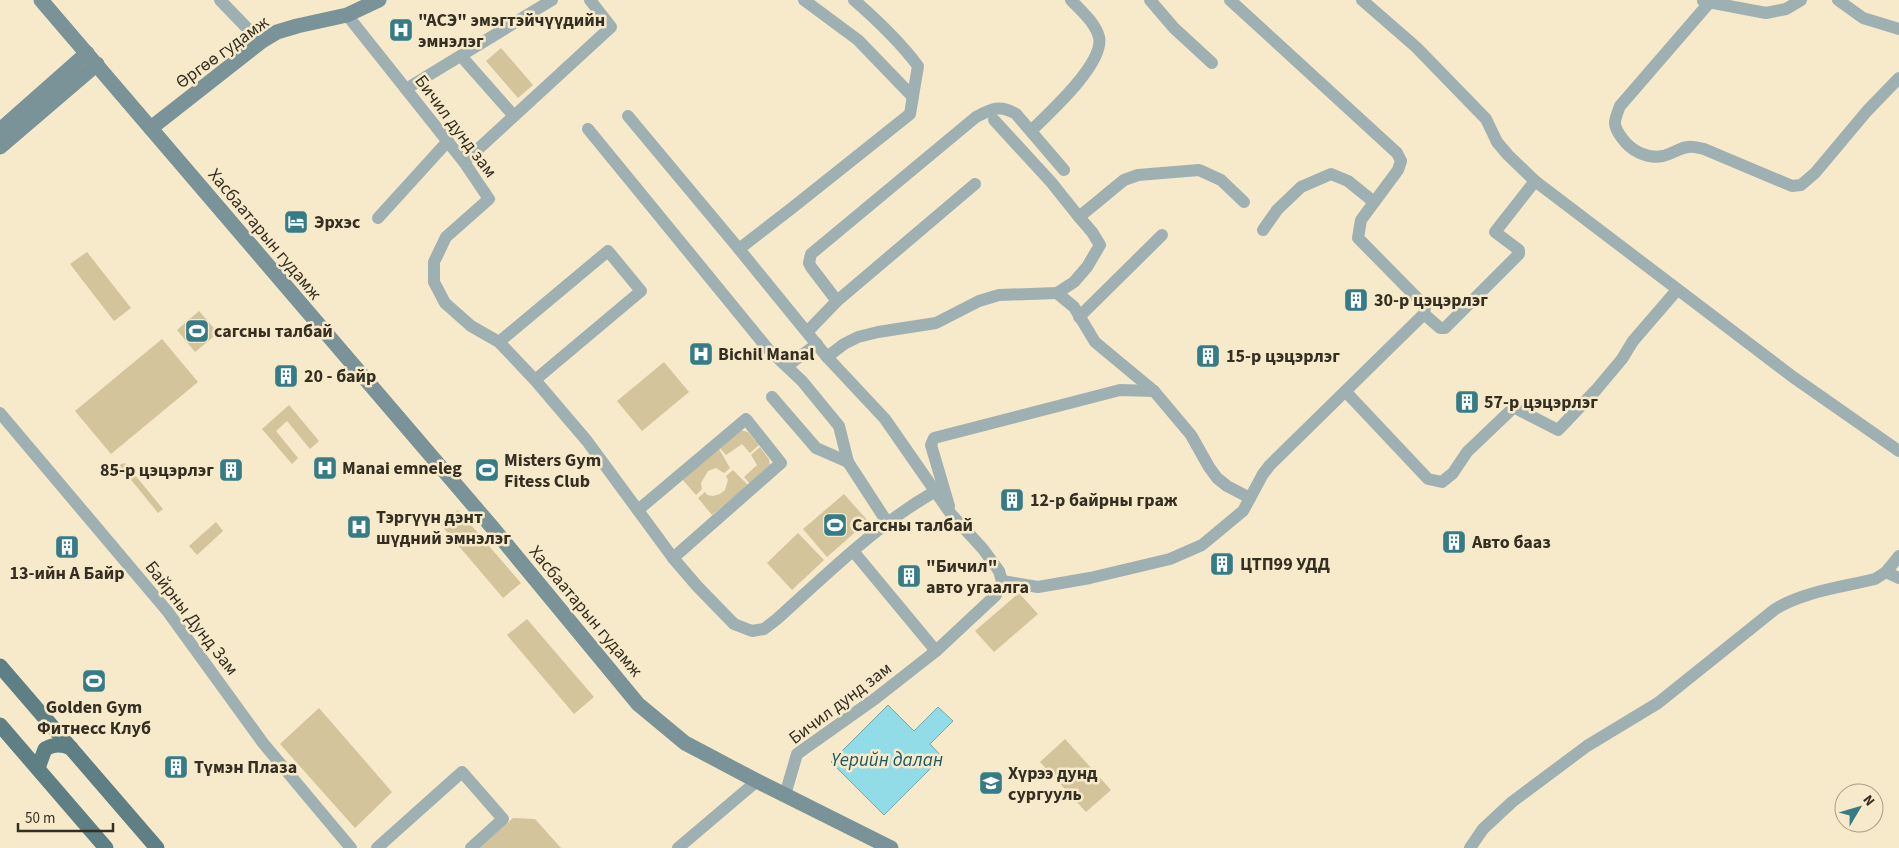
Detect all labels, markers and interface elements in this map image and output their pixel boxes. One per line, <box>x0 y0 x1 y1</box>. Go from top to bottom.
place label: "АСЭ" эмэгтэйчүүдийн эмнэлэг <box>418 8 605 54</box>
street label: Өргөө гудамж <box>171 10 275 95</box>
hospital icon: "АСЭ" эмэгтэйчүүдийн эмнэлэг <box>388 17 414 43</box>
street label: Бичил дунд зам <box>409 70 503 183</box>
street label: Хасбаатарын гудамж <box>202 163 327 306</box>
hotel icon: Эрхэс <box>283 209 309 235</box>
place label: Эрхэс <box>314 210 361 235</box>
building icon: 30-р цэцэрлэг <box>1343 287 1369 313</box>
place label: 30-р цэцэрлэг <box>1374 288 1488 313</box>
sports icon: сагсны талбай <box>184 318 210 344</box>
place label: сагсны талбай <box>214 319 333 344</box>
hospital icon: Bichil Manal <box>688 341 714 367</box>
place label: Bichil Manal <box>718 342 814 367</box>
building icon: 15-р цэцэрлэг <box>1195 343 1221 369</box>
place label: 15-р цэцэрлэг <box>1226 344 1340 369</box>
building icon: 20 - байр <box>273 363 299 389</box>
place label: 20 - байр <box>304 364 376 389</box>
building icon: 57-р цэцэрлэг <box>1454 389 1480 415</box>
place label: 57-р цэцэрлэг <box>1484 390 1598 415</box>
place label: Misters Gym Fitess Club <box>504 448 601 494</box>
hospital icon: Manai emneleg <box>312 455 338 481</box>
place label: Manai emneleg <box>342 456 462 481</box>
building icon: 85-р цэцэрлэг <box>218 457 244 483</box>
sports icon: Misters Gym Fitess Club <box>474 457 500 483</box>
place label: 85-р цэцэрлэг <box>100 458 214 483</box>
building icon: 12-р байрны граж <box>999 487 1025 513</box>
place label: 12-р байрны граж <box>1030 488 1178 513</box>
place label: Тэргүүн дэнт шүдний эмнэлэг <box>376 505 511 551</box>
sports icon: Сагсны талбай <box>822 512 848 538</box>
place label: Сагсны талбай <box>852 513 973 538</box>
hospital icon: Тэргүүн дэнт шүдний эмнэлэг <box>346 514 372 540</box>
building icon: Авто бааз <box>1441 529 1467 555</box>
place label: Авто бааз <box>1471 530 1551 555</box>
building icon: 13-ийн А Байр <box>54 534 80 560</box>
street label: Хасбаатарын гудамж <box>523 540 648 683</box>
building icon: ЦТП99 УДД <box>1209 551 1235 577</box>
place label: ЦТП99 УДД <box>1240 552 1330 577</box>
place label: "Бичил" авто угаалга <box>926 554 1029 600</box>
street label: Байрны Дунд Зам <box>139 556 244 681</box>
place label: 13-ийн А Байр <box>9 561 125 586</box>
building icon: "Бичил" авто угаалга <box>896 563 922 589</box>
street label: Бичил дунд зам <box>784 656 897 750</box>
sports icon: Golden Gym Фитнесс Клуб <box>81 668 107 694</box>
place label: Golden Gym Фитнесс Клуб <box>37 695 151 741</box>
water label: Үерийн далан <box>831 747 943 774</box>
building icon: Түмэн Плаза <box>163 754 189 780</box>
place label: Түмэн Плаза <box>194 755 297 780</box>
place label: Хүрээ дунд сургууль <box>1008 761 1098 807</box>
school or university icon: Хүрээ дунд сургууль <box>978 770 1004 796</box>
north arrow <box>1834 783 1884 833</box>
text: N <box>1858 791 1879 810</box>
scale bar <box>18 800 112 832</box>
text: 50 m <box>25 808 55 829</box>

